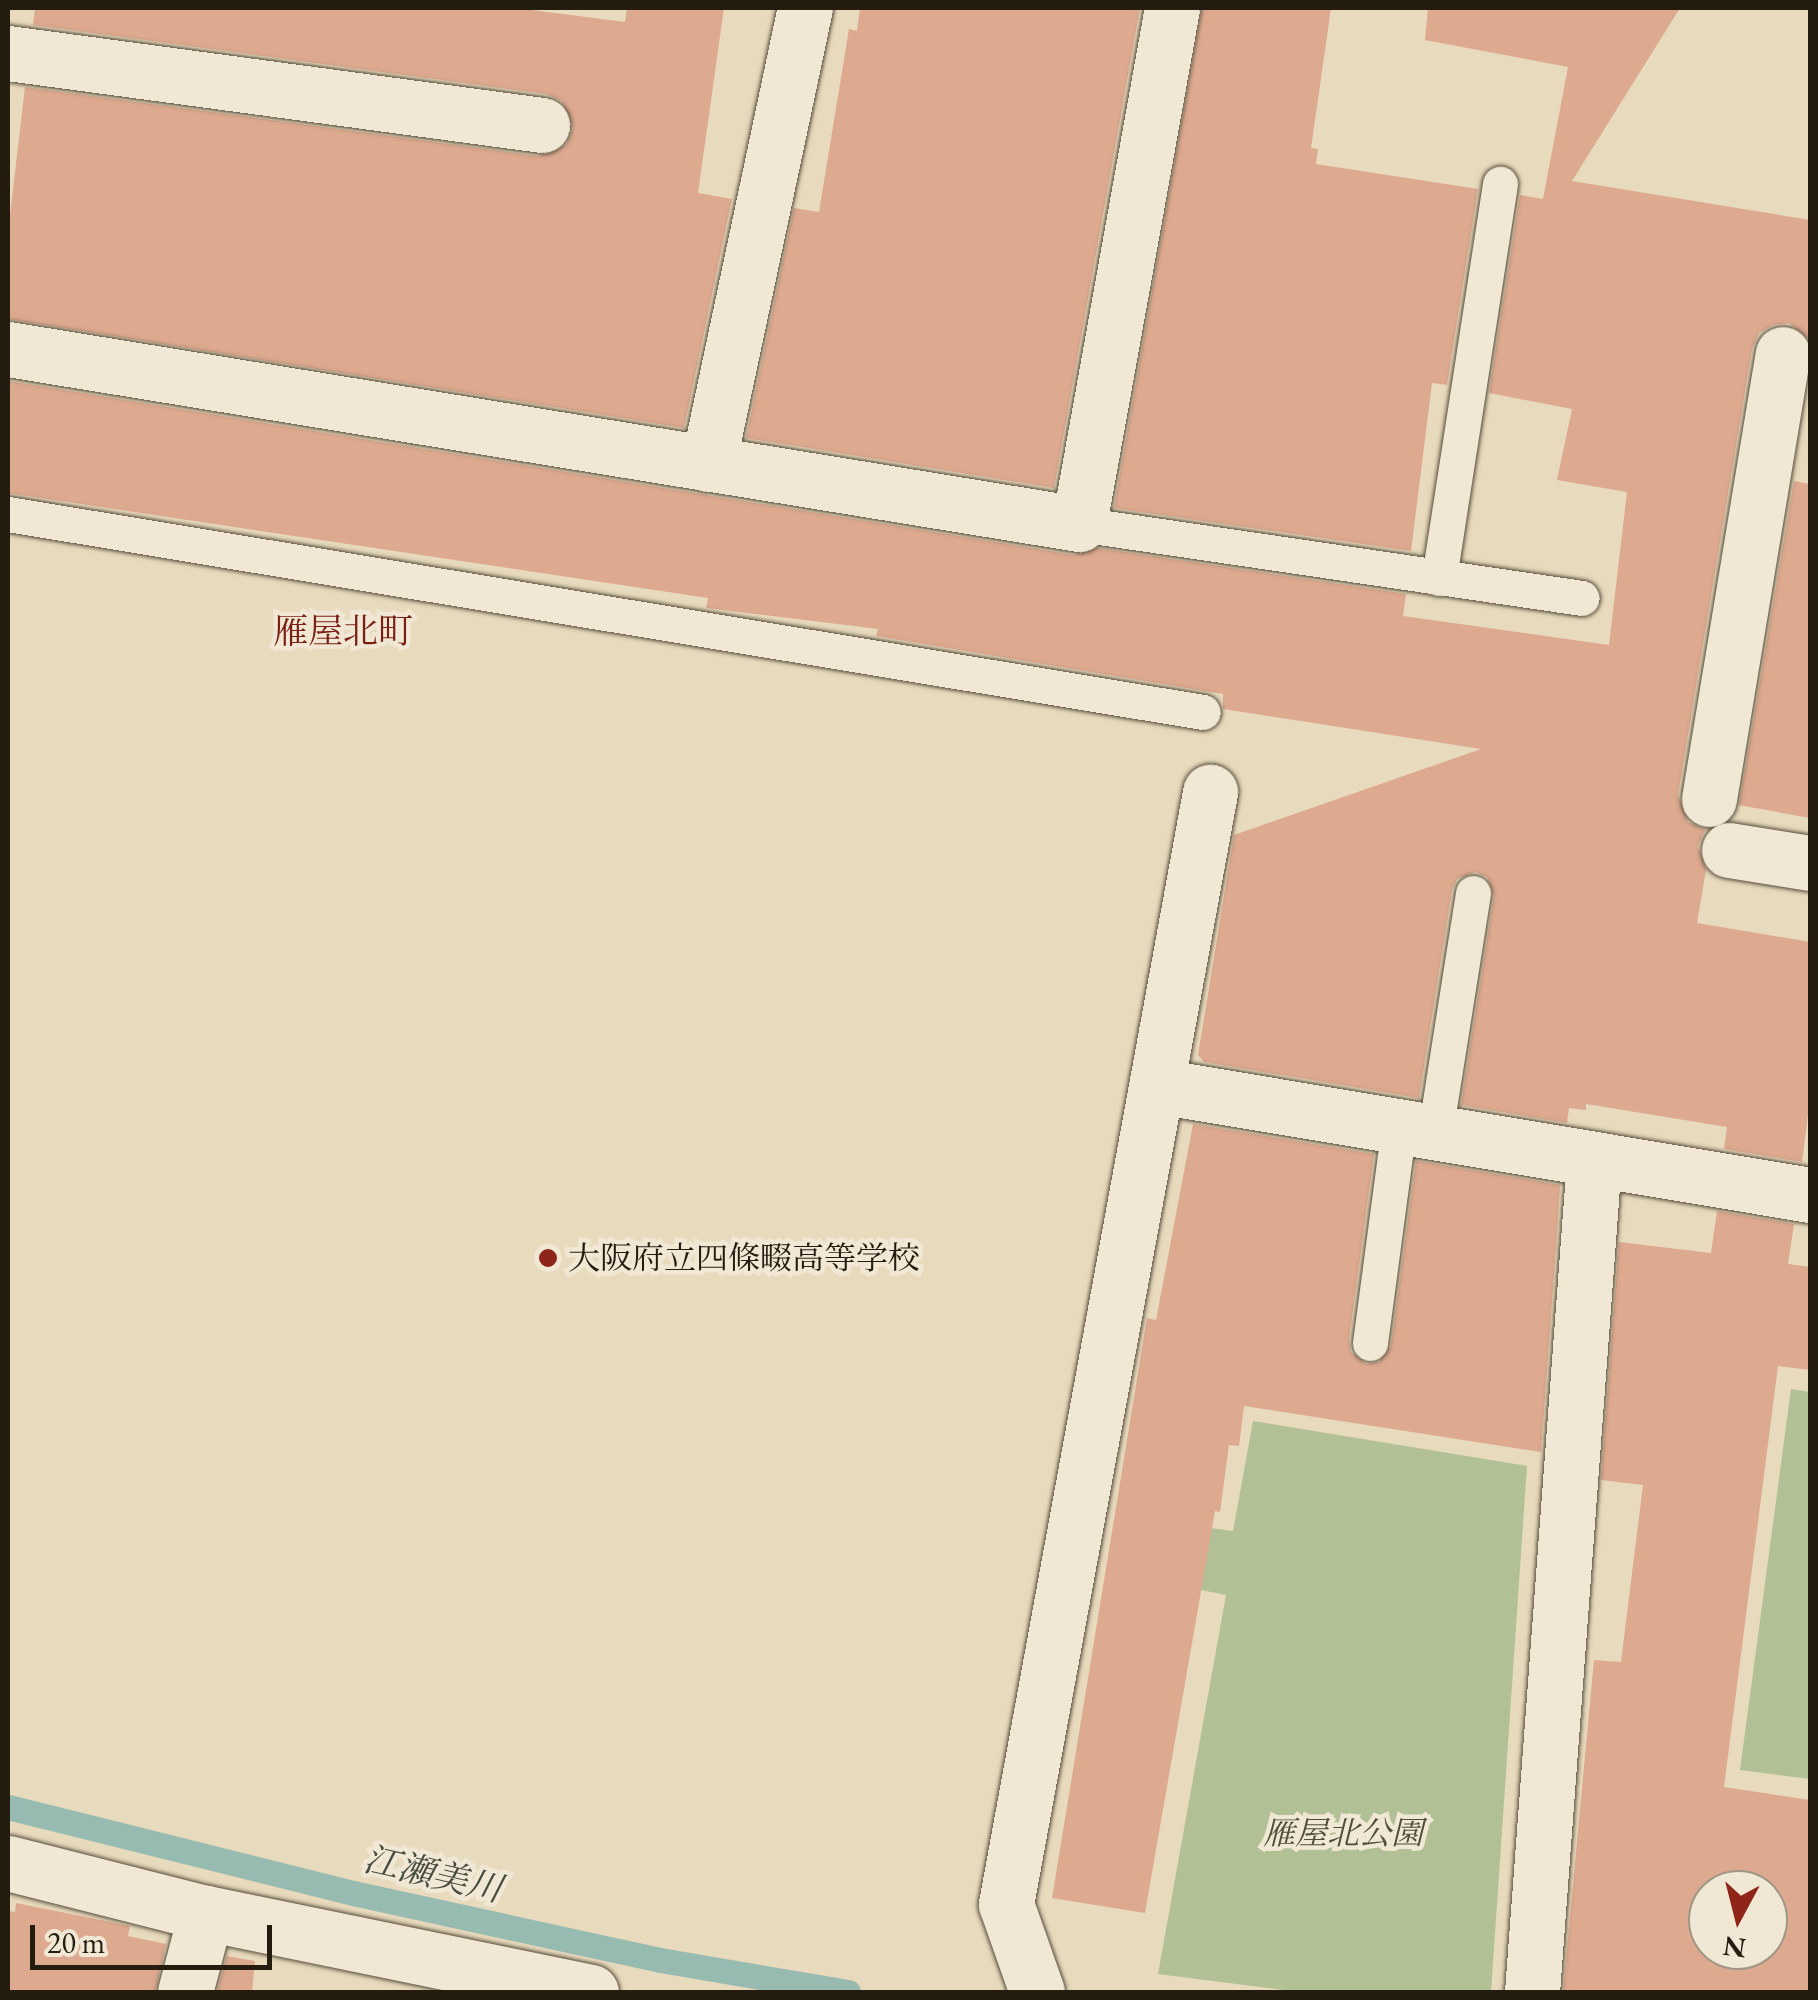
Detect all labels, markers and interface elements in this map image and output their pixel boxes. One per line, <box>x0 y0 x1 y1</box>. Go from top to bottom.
district label: 雁屋北町 <box>273 610 413 652</box>
place label: 大阪府立四條畷高等学校 <box>568 1239 920 1277</box>
marker: 大阪府立四條畷高等学校 <box>537 1247 559 1269</box>
park label: 雁屋北公園 <box>1263 1814 1423 1852</box>
water label: 江瀬美川 <box>360 1838 506 1910</box>
north arrow <box>1688 1870 1788 1970</box>
scale bar <box>35 1905 278 1967</box>
text: 20 m <box>47 1923 105 1962</box>
text: N <box>1721 1929 1748 1967</box>

